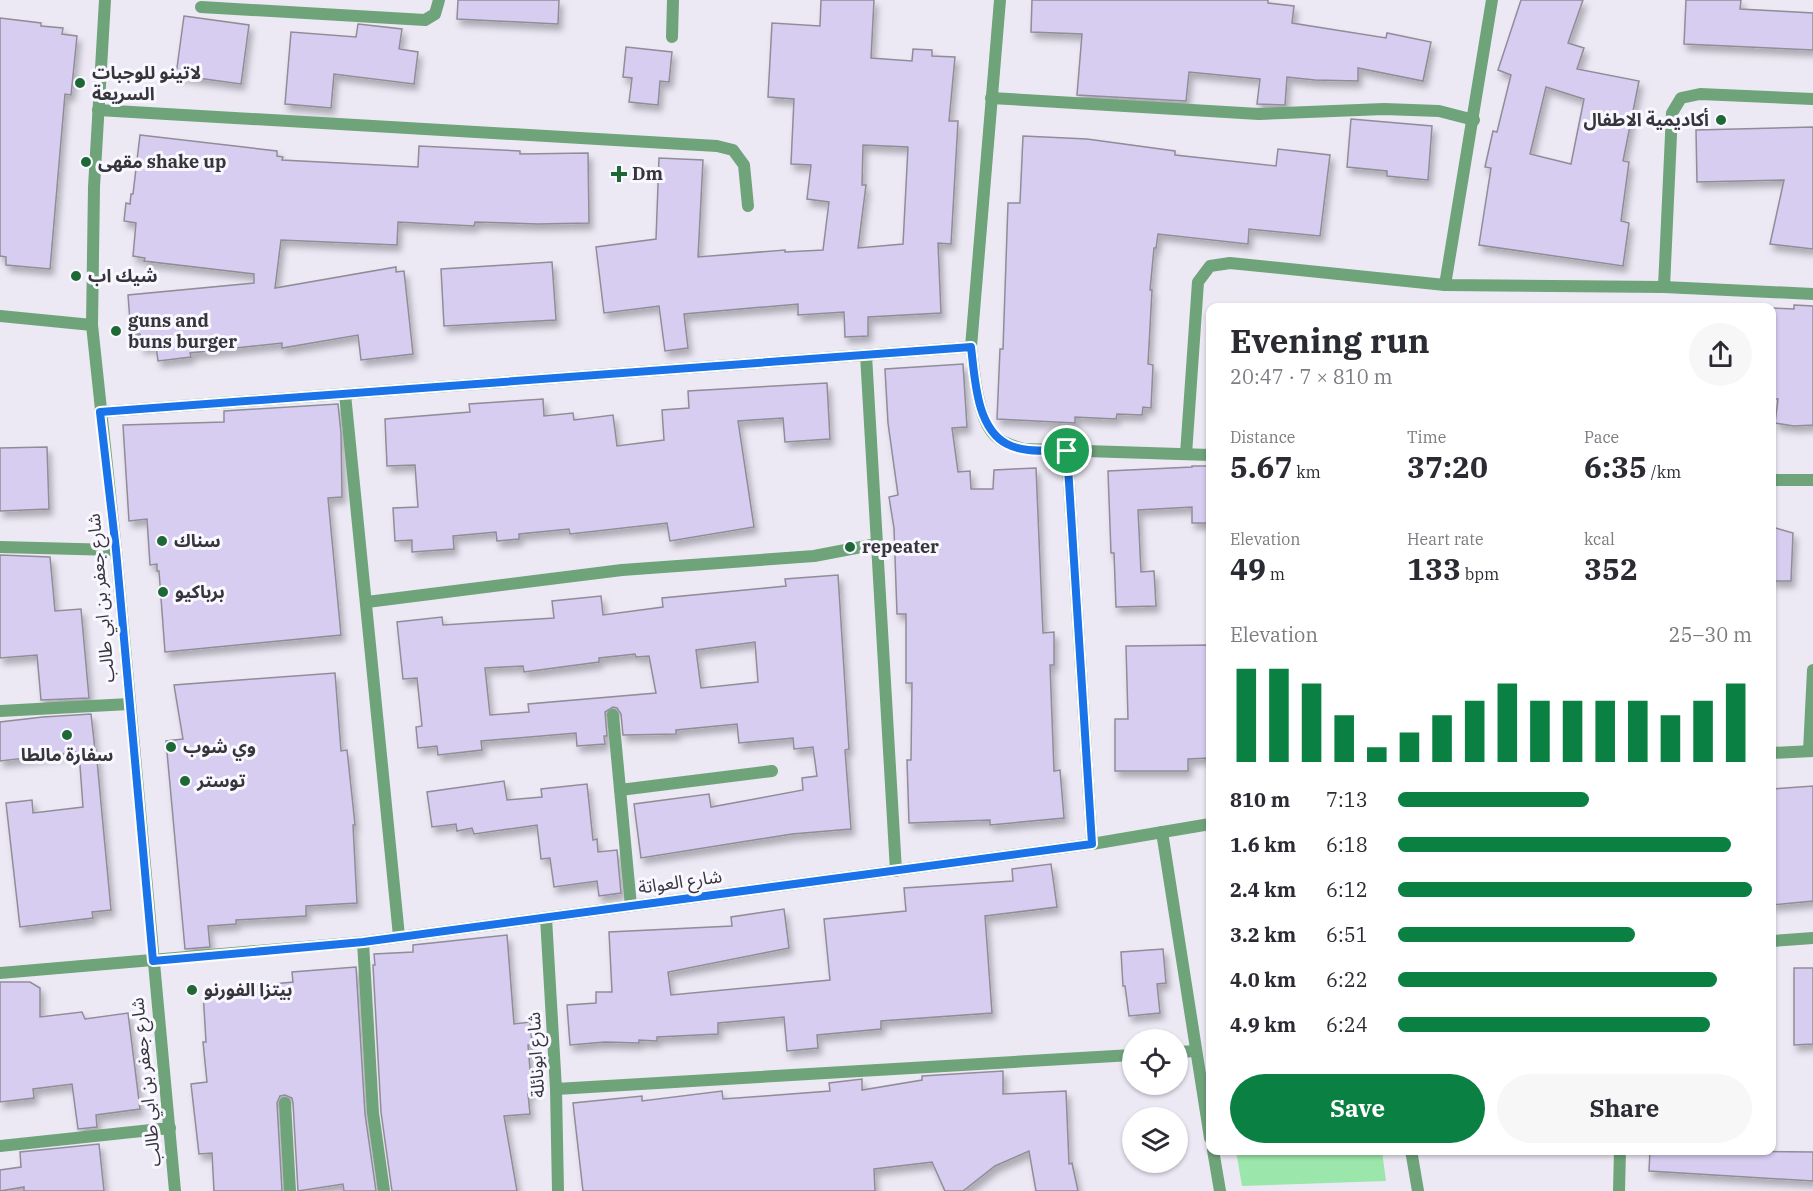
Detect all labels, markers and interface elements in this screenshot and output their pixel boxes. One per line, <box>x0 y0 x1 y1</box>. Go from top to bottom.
place label: لاتينو للوجبات السريعة <box>92 61 201 105</box>
marker: لاتينو للوجبات السريعة <box>73 76 87 90</box>
place label: أكاديمية الاطفال <box>1584 107 1709 131</box>
marker: أكاديمية الاطفال <box>1714 113 1728 127</box>
place label: مقهى shake up <box>98 150 226 173</box>
marker: مقهى shake up <box>79 155 93 169</box>
place label: Dm <box>632 162 664 185</box>
marker: Dm <box>610 165 628 183</box>
place label: شيك اب <box>88 264 158 287</box>
marker: شيك اب <box>69 269 83 283</box>
place label: guns and buns burger <box>128 309 237 353</box>
text: Evening run <box>1230 319 1430 362</box>
button: share <box>1689 323 1752 386</box>
marker: guns and buns burger <box>109 324 123 338</box>
text: 20:47 · 7 × 810 m <box>1230 363 1393 390</box>
pin <box>1041 425 1092 476</box>
text: Distance <box>1230 427 1295 447</box>
text: Time <box>1407 427 1446 447</box>
text: Pace <box>1584 427 1619 447</box>
icon: arrive <box>1050 434 1083 467</box>
text: 5.67 <box>1230 447 1292 486</box>
text: 37:20 <box>1407 447 1488 486</box>
text: 6:35 <box>1584 447 1647 486</box>
text: km <box>1292 462 1321 482</box>
text: /km <box>1647 462 1681 482</box>
street label: شارع جعفر بن ابي طالب <box>82 512 122 684</box>
place label: سناك <box>174 529 221 552</box>
text: Elevation <box>1230 529 1300 549</box>
text: Heart rate <box>1407 529 1484 549</box>
text: kcal <box>1584 529 1615 549</box>
marker: سناك <box>155 534 169 548</box>
place label: repeater <box>862 535 939 558</box>
marker: repeater <box>843 540 857 554</box>
text: 49 <box>1230 549 1266 588</box>
text: 133 <box>1407 549 1461 588</box>
text: 352 <box>1584 549 1638 588</box>
text: m <box>1266 564 1285 584</box>
text: bpm <box>1461 564 1499 584</box>
place label: برباكيو <box>175 580 225 603</box>
marker: برباكيو <box>156 585 170 599</box>
text: Elevation <box>1230 621 1318 648</box>
text: 25–30 m <box>1669 621 1752 648</box>
marker: سفارة مالطا <box>60 728 74 742</box>
place label: وي شوب <box>183 735 256 761</box>
marker: وي شوب <box>164 740 178 754</box>
place label: سفارة مالطا <box>21 743 113 766</box>
place label: توستر <box>196 769 246 792</box>
marker: توستر <box>178 774 192 788</box>
text: 810 m <box>1230 786 1290 813</box>
text: 7:13 <box>1326 786 1368 813</box>
text: 1.6 km <box>1230 831 1296 858</box>
text: 6:18 <box>1326 831 1368 858</box>
street label: شارع العواتة <box>636 864 724 902</box>
text: 2.4 km <box>1230 876 1296 903</box>
text: 6:12 <box>1326 876 1368 903</box>
text: 3.2 km <box>1230 921 1296 948</box>
text: 6:51 <box>1326 921 1368 948</box>
text: 4.0 km <box>1230 966 1296 993</box>
text: 6:22 <box>1326 966 1368 993</box>
place label: بيتزا الفورنو <box>204 978 292 1001</box>
marker: بيتزا الفورنو <box>185 983 199 997</box>
street label: شارع جعفر بن ابي طالب <box>125 996 169 1168</box>
street label: شارع ابونائلة <box>522 1011 552 1099</box>
text: 4.9 km <box>1230 1011 1296 1038</box>
text: 6:24 <box>1326 1011 1368 1038</box>
map controls <box>1122 1029 1188 1173</box>
button: locate <box>1122 1029 1188 1095</box>
button: Save <box>1230 1074 1485 1143</box>
button: Share <box>1497 1074 1752 1143</box>
button: layers <box>1122 1107 1188 1173</box>

